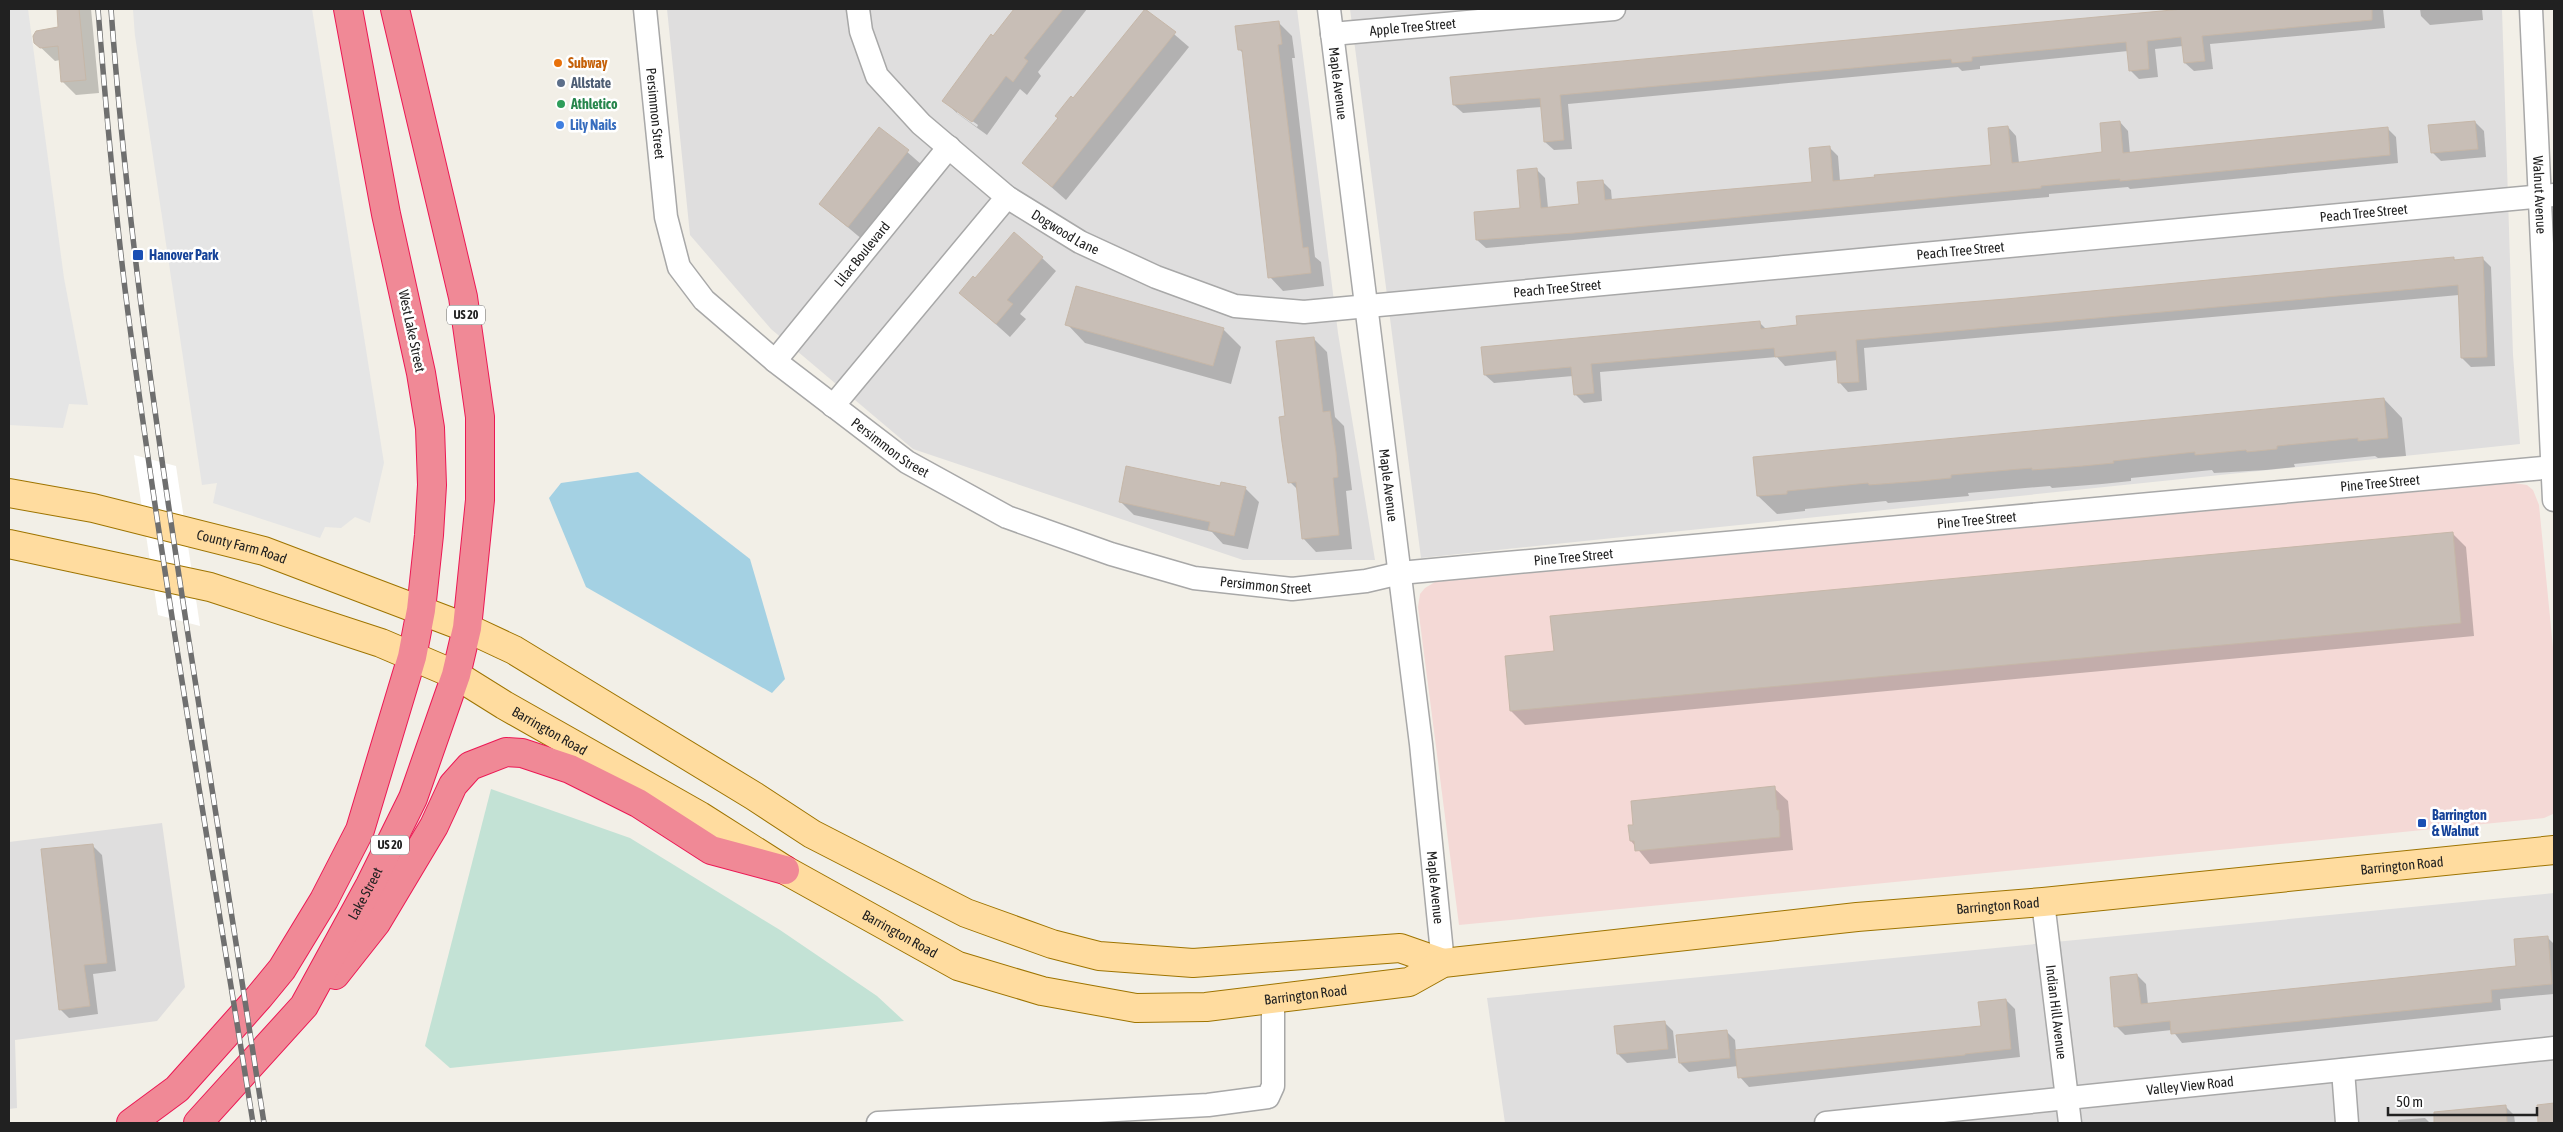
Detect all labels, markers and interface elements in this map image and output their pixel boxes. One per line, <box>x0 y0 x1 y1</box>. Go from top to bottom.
street label: Apple Tree Street <box>1369 15 1457 39</box>
street label: Maple Avenue <box>1326 46 1351 121</box>
place label: Subway <box>568 55 608 71</box>
marker: Subway <box>552 57 564 69</box>
street label: Persimmon Street <box>643 67 668 160</box>
place label: Allstate <box>570 75 611 91</box>
marker: Allstate <box>555 77 567 89</box>
place label: Athletico <box>570 96 618 112</box>
marker: Athletico <box>555 98 567 110</box>
place label: Lily Nails <box>570 117 617 133</box>
marker: Lily Nails <box>554 119 566 131</box>
street label: Walnut Avenue <box>2530 155 2550 234</box>
street label: Peach Tree Street <box>2319 201 2408 225</box>
street label: Dogwood Lane <box>1029 206 1102 258</box>
street label: Lilac Boulevard <box>831 218 893 290</box>
street label: Peach Tree Street <box>1916 238 2005 263</box>
place label: Hanover Park <box>149 247 219 263</box>
marker: Hanover Park <box>131 248 145 262</box>
street label: Peach Tree Street <box>1512 276 1602 300</box>
street label: West Lake Street <box>395 288 429 374</box>
road number: US 20 <box>447 306 485 324</box>
street label: Persimmon Street <box>848 414 932 481</box>
street label: Maple Avenue <box>1376 448 1401 523</box>
street label: Pine Tree Street <box>2340 471 2420 495</box>
street label: Pine Tree Street <box>1936 508 2017 532</box>
street label: County Farm Road <box>195 526 289 567</box>
street label: Pine Tree Street <box>1533 545 1614 569</box>
street label: Persimmon Street <box>1219 573 1312 597</box>
street label: Barrington Road <box>509 703 590 758</box>
place label: Barrington & Walnut <box>2432 807 2487 839</box>
marker: Barrington & Walnut <box>2416 817 2428 829</box>
road number: US 20 <box>371 836 409 854</box>
street label: Maple Avenue <box>1424 850 1447 925</box>
street label: Barrington Road <box>2360 853 2444 878</box>
street label: Lake Street <box>345 865 385 922</box>
street label: Barrington Road <box>1956 894 2040 917</box>
street label: Barrington Road <box>860 907 940 961</box>
street label: Indian Hill Avenue <box>2043 964 2070 1060</box>
street label: Barrington Road <box>1263 982 1348 1008</box>
street label: Valley View Road <box>2146 1073 2234 1098</box>
scale bar <box>2388 1084 2537 1116</box>
text: 50 m <box>2396 1093 2423 1110</box>

